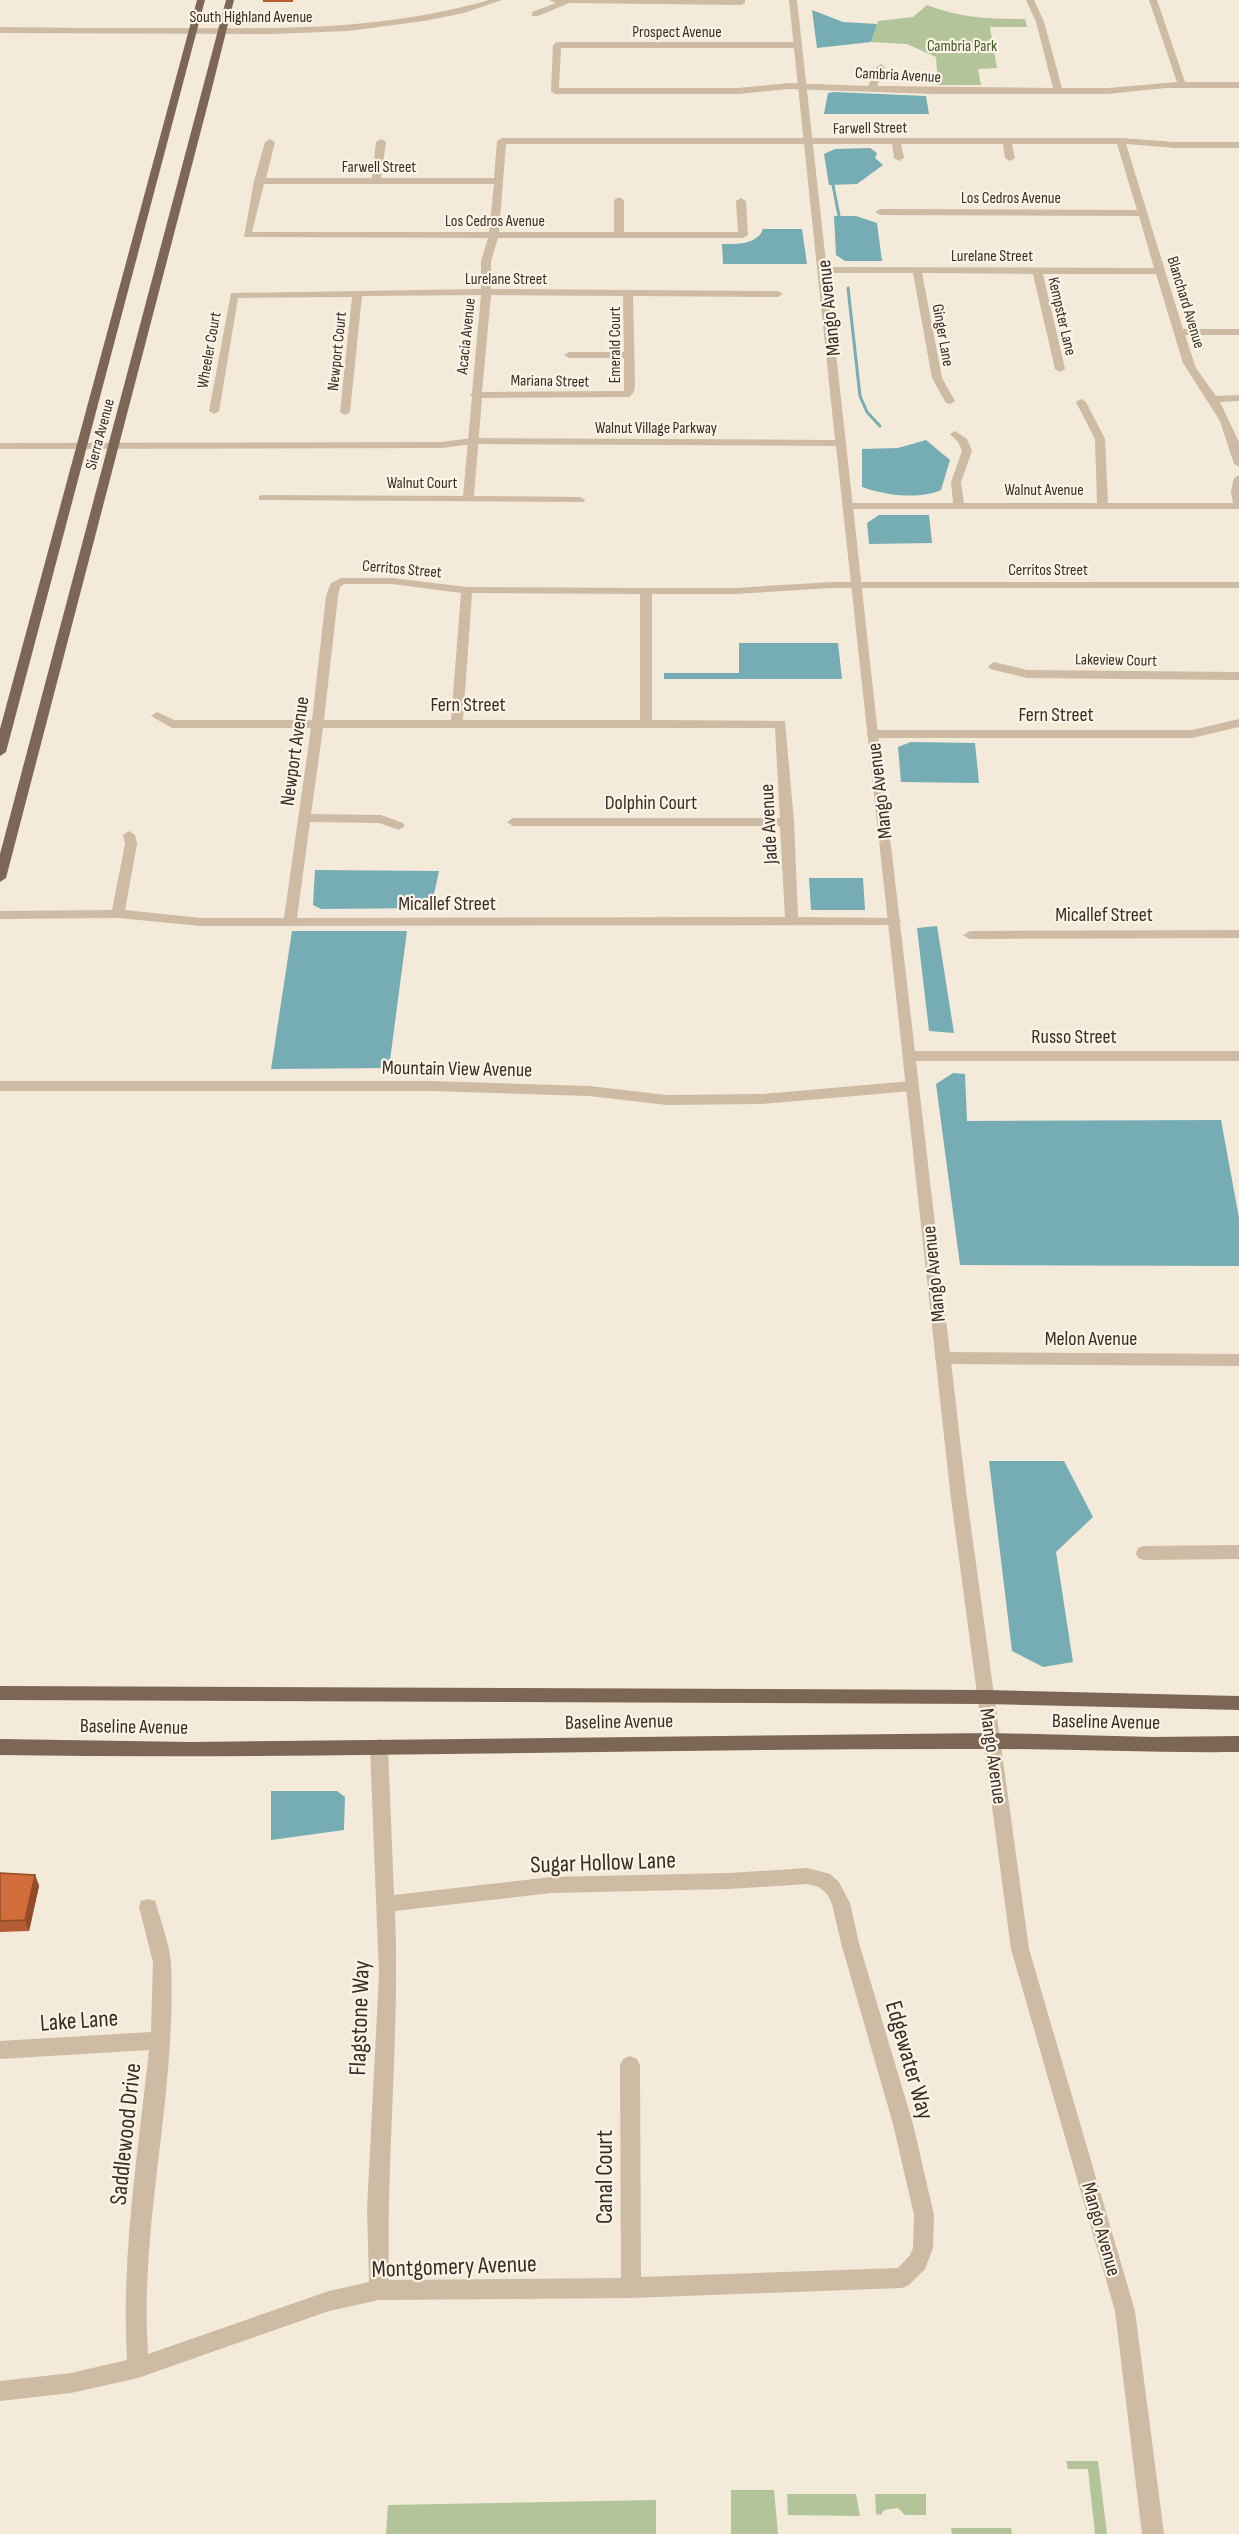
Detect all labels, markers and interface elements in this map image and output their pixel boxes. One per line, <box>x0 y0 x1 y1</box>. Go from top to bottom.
street label: South Highland Avenue <box>189 8 313 27</box>
street label: Prospect Avenue <box>632 23 722 42</box>
park label: Cambria Park <box>927 37 997 56</box>
street label: Cambria Avenue <box>855 64 941 87</box>
street label: Farwell Street <box>833 118 907 139</box>
street label: Farwell Street <box>342 158 416 177</box>
street label: Los Cedros Avenue <box>961 189 1061 208</box>
street label: Los Cedros Avenue <box>445 212 545 231</box>
street label: Lurelane Street <box>951 247 1033 266</box>
street label: Blanchard Avenue <box>1163 254 1209 351</box>
street label: Mango Avenue <box>812 259 846 357</box>
street label: Lurelane Street <box>465 270 547 289</box>
street label: Kempster Lane <box>1043 275 1080 357</box>
street label: Acacia Avenue <box>453 297 480 376</box>
street label: Ginger Lane <box>928 303 957 368</box>
street label: Emerald Court <box>606 307 625 383</box>
street label: Wheeler Court <box>193 310 226 390</box>
street label: Newport Court <box>324 310 351 392</box>
street label: Mariana Street <box>510 371 590 392</box>
street label: Sierra Avenue <box>82 397 119 472</box>
street label: Walnut Village Parkway <box>595 419 717 438</box>
street label: Walnut Court <box>387 474 457 493</box>
street label: Walnut Avenue <box>1004 481 1084 500</box>
street label: Cerritos Street <box>361 557 442 582</box>
street label: Cerritos Street <box>1008 561 1088 580</box>
street label: Lakeview Court <box>1075 650 1157 671</box>
street label: Fern Street <box>430 693 506 717</box>
street label: Newport Avenue <box>275 695 315 807</box>
street label: Fern Street <box>1018 703 1094 727</box>
street label: Mango Avenue <box>862 742 898 840</box>
street label: Jade Avenue <box>755 783 783 866</box>
street label: Dolphin Court <box>605 791 697 815</box>
street label: Micallef Street <box>398 892 496 916</box>
street label: Micallef Street <box>1055 903 1153 927</box>
street label: Russo Street <box>1031 1025 1117 1049</box>
street label: Mountain View Avenue <box>382 1056 532 1082</box>
street label: Mango Avenue <box>917 1225 951 1323</box>
street label: Melon Avenue <box>1045 1327 1137 1351</box>
street label: Mango Avenue <box>974 1707 1012 1806</box>
street label: Baseline Avenue <box>565 1709 673 1735</box>
street label: Baseline Avenue <box>1052 1709 1160 1735</box>
street label: Baseline Avenue <box>80 1714 188 1740</box>
street label: Sugar Hollow Lane <box>530 1845 676 1880</box>
street label: Flagstone Way <box>343 1960 376 2076</box>
street label: Edgewater Way <box>879 1998 940 2123</box>
street label: Lake Lane <box>39 2003 119 2038</box>
street label: Saddlewood Drive <box>104 2062 147 2206</box>
street label: Canal Court <box>590 2130 619 2224</box>
street label: Mango Avenue <box>1076 2180 1126 2279</box>
street label: Montgomery Avenue <box>371 2249 537 2284</box>

